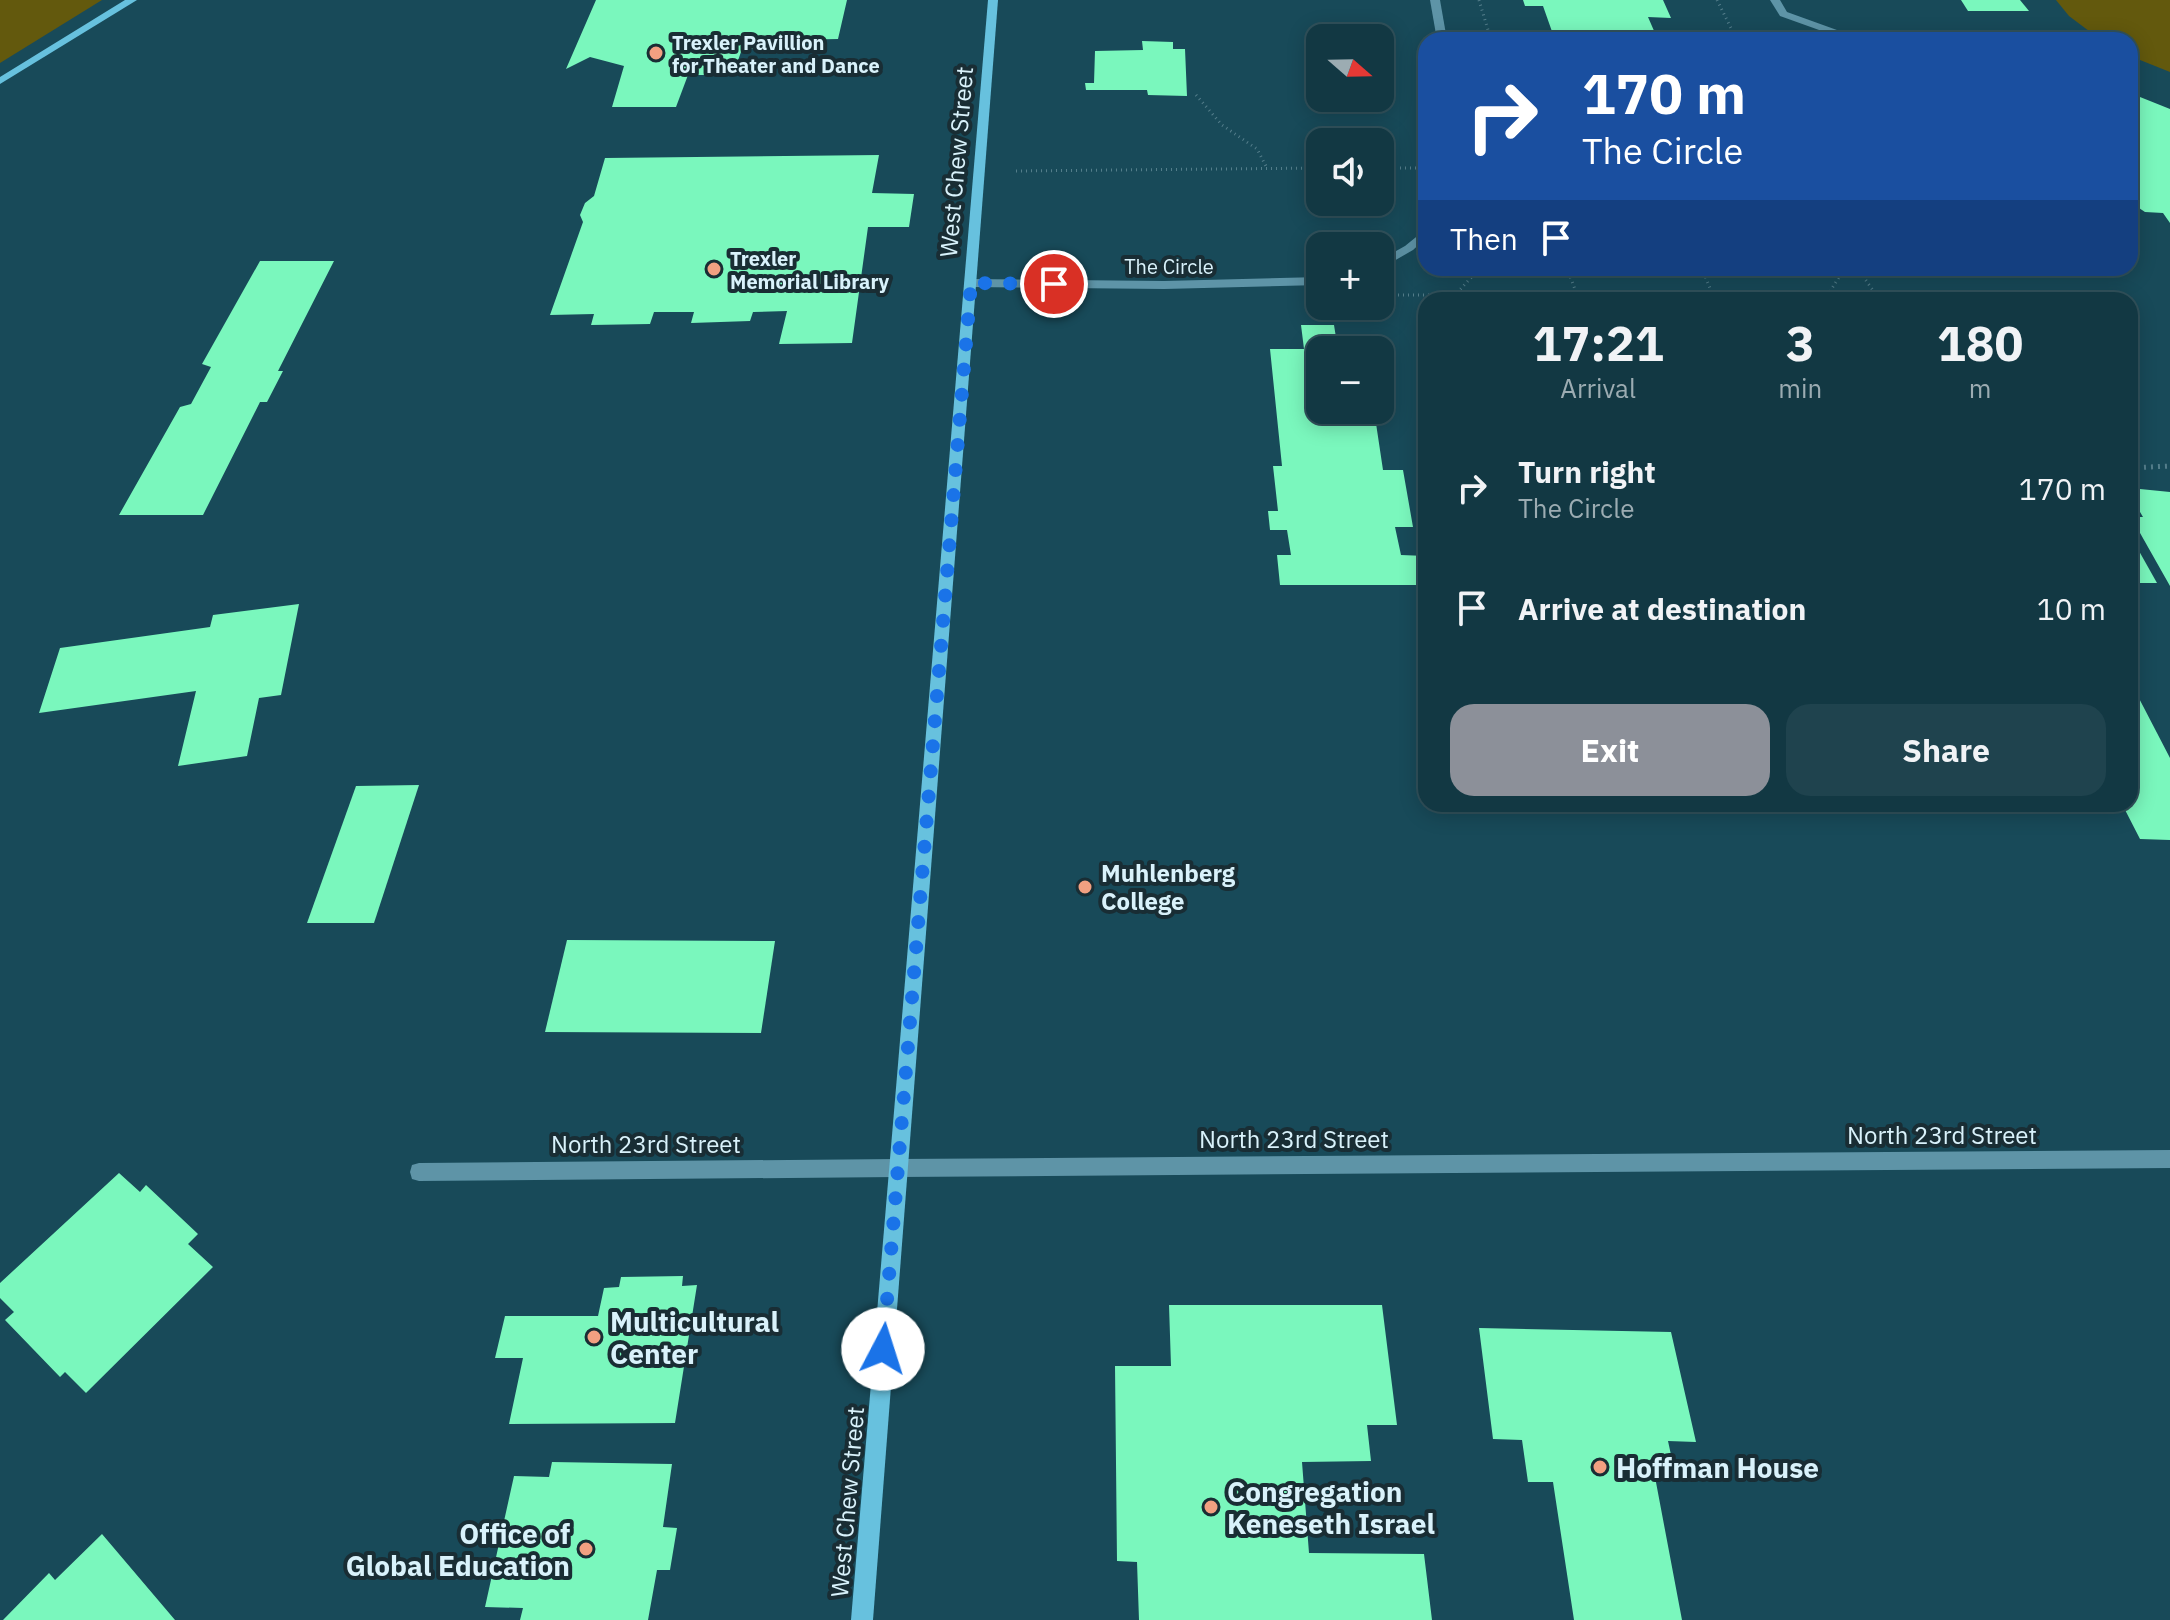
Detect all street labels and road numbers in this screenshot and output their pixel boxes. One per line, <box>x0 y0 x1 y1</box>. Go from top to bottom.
street label: West Chew Street <box>932 65 980 259</box>
street label: The Circle <box>1124 253 1214 280</box>
street label: North 23rd Street <box>1847 1119 2037 1151</box>
street label: North 23rd Street <box>1199 1123 1389 1155</box>
street label: North 23rd Street <box>551 1128 741 1160</box>
street label: West Chew Street <box>823 1405 871 1599</box>

